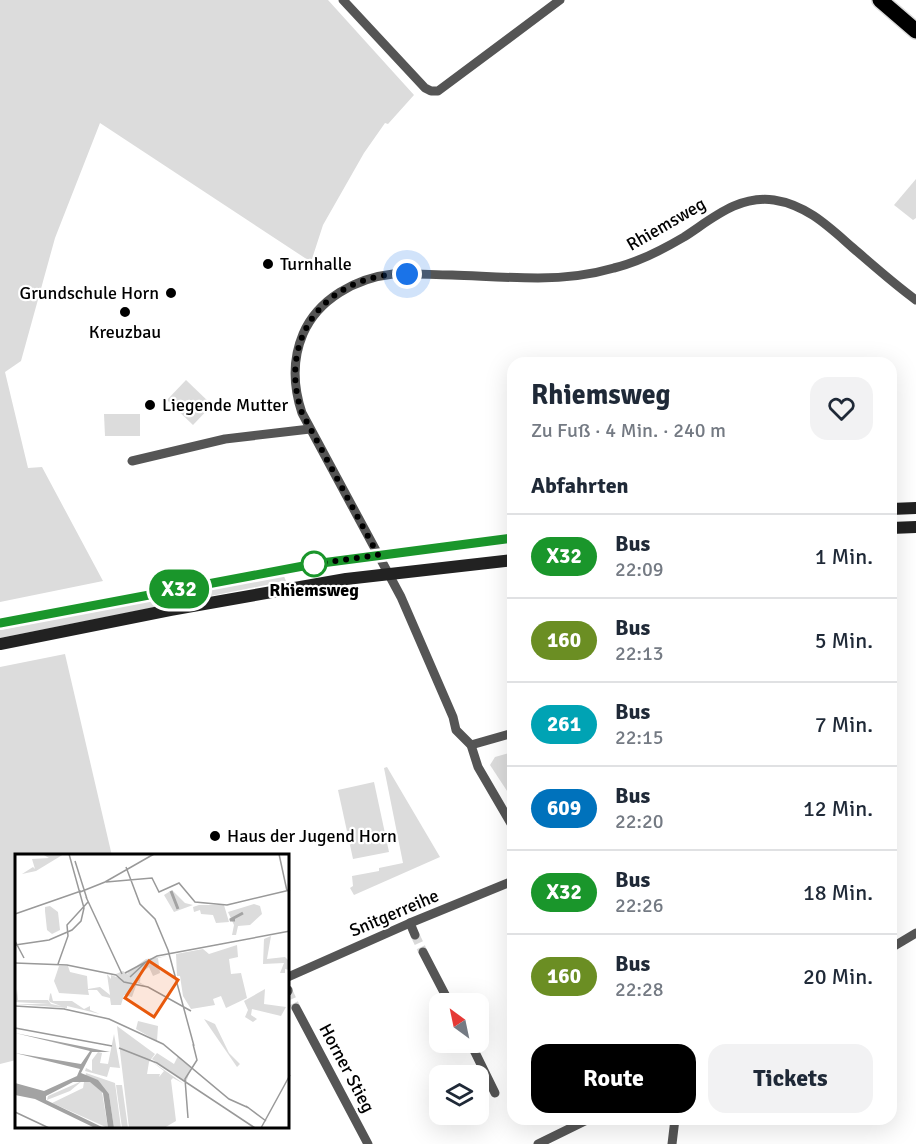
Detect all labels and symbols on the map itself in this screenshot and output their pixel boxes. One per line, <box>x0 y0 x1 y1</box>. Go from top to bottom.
street label: Rhiemsweg <box>622 192 710 256</box>
place label: Turnhalle <box>280 253 352 275</box>
marker: Turnhalle <box>261 257 275 271</box>
your location <box>392 259 422 289</box>
place label: Grundschule Horn <box>20 282 159 304</box>
marker: Grundschule Horn <box>164 286 178 300</box>
marker: Kreuzbau <box>118 305 132 319</box>
place label: Kreuzbau <box>89 321 161 343</box>
place label: Liegende Mutter <box>162 394 289 416</box>
marker: Liegende Mutter <box>143 398 157 412</box>
marker: Rhiemsweg <box>301 551 327 577</box>
line badge: X32 <box>144 570 213 608</box>
place label: Rhiemsweg <box>269 579 359 601</box>
place label: Haus der Jugend Horn <box>227 825 397 847</box>
marker: Haus der Jugend Horn <box>208 829 222 843</box>
inset map <box>15 854 290 1129</box>
street label: Snitgerreihe <box>346 884 442 942</box>
north arrow <box>429 993 489 1053</box>
street label: Horner Stieg <box>314 1020 380 1116</box>

